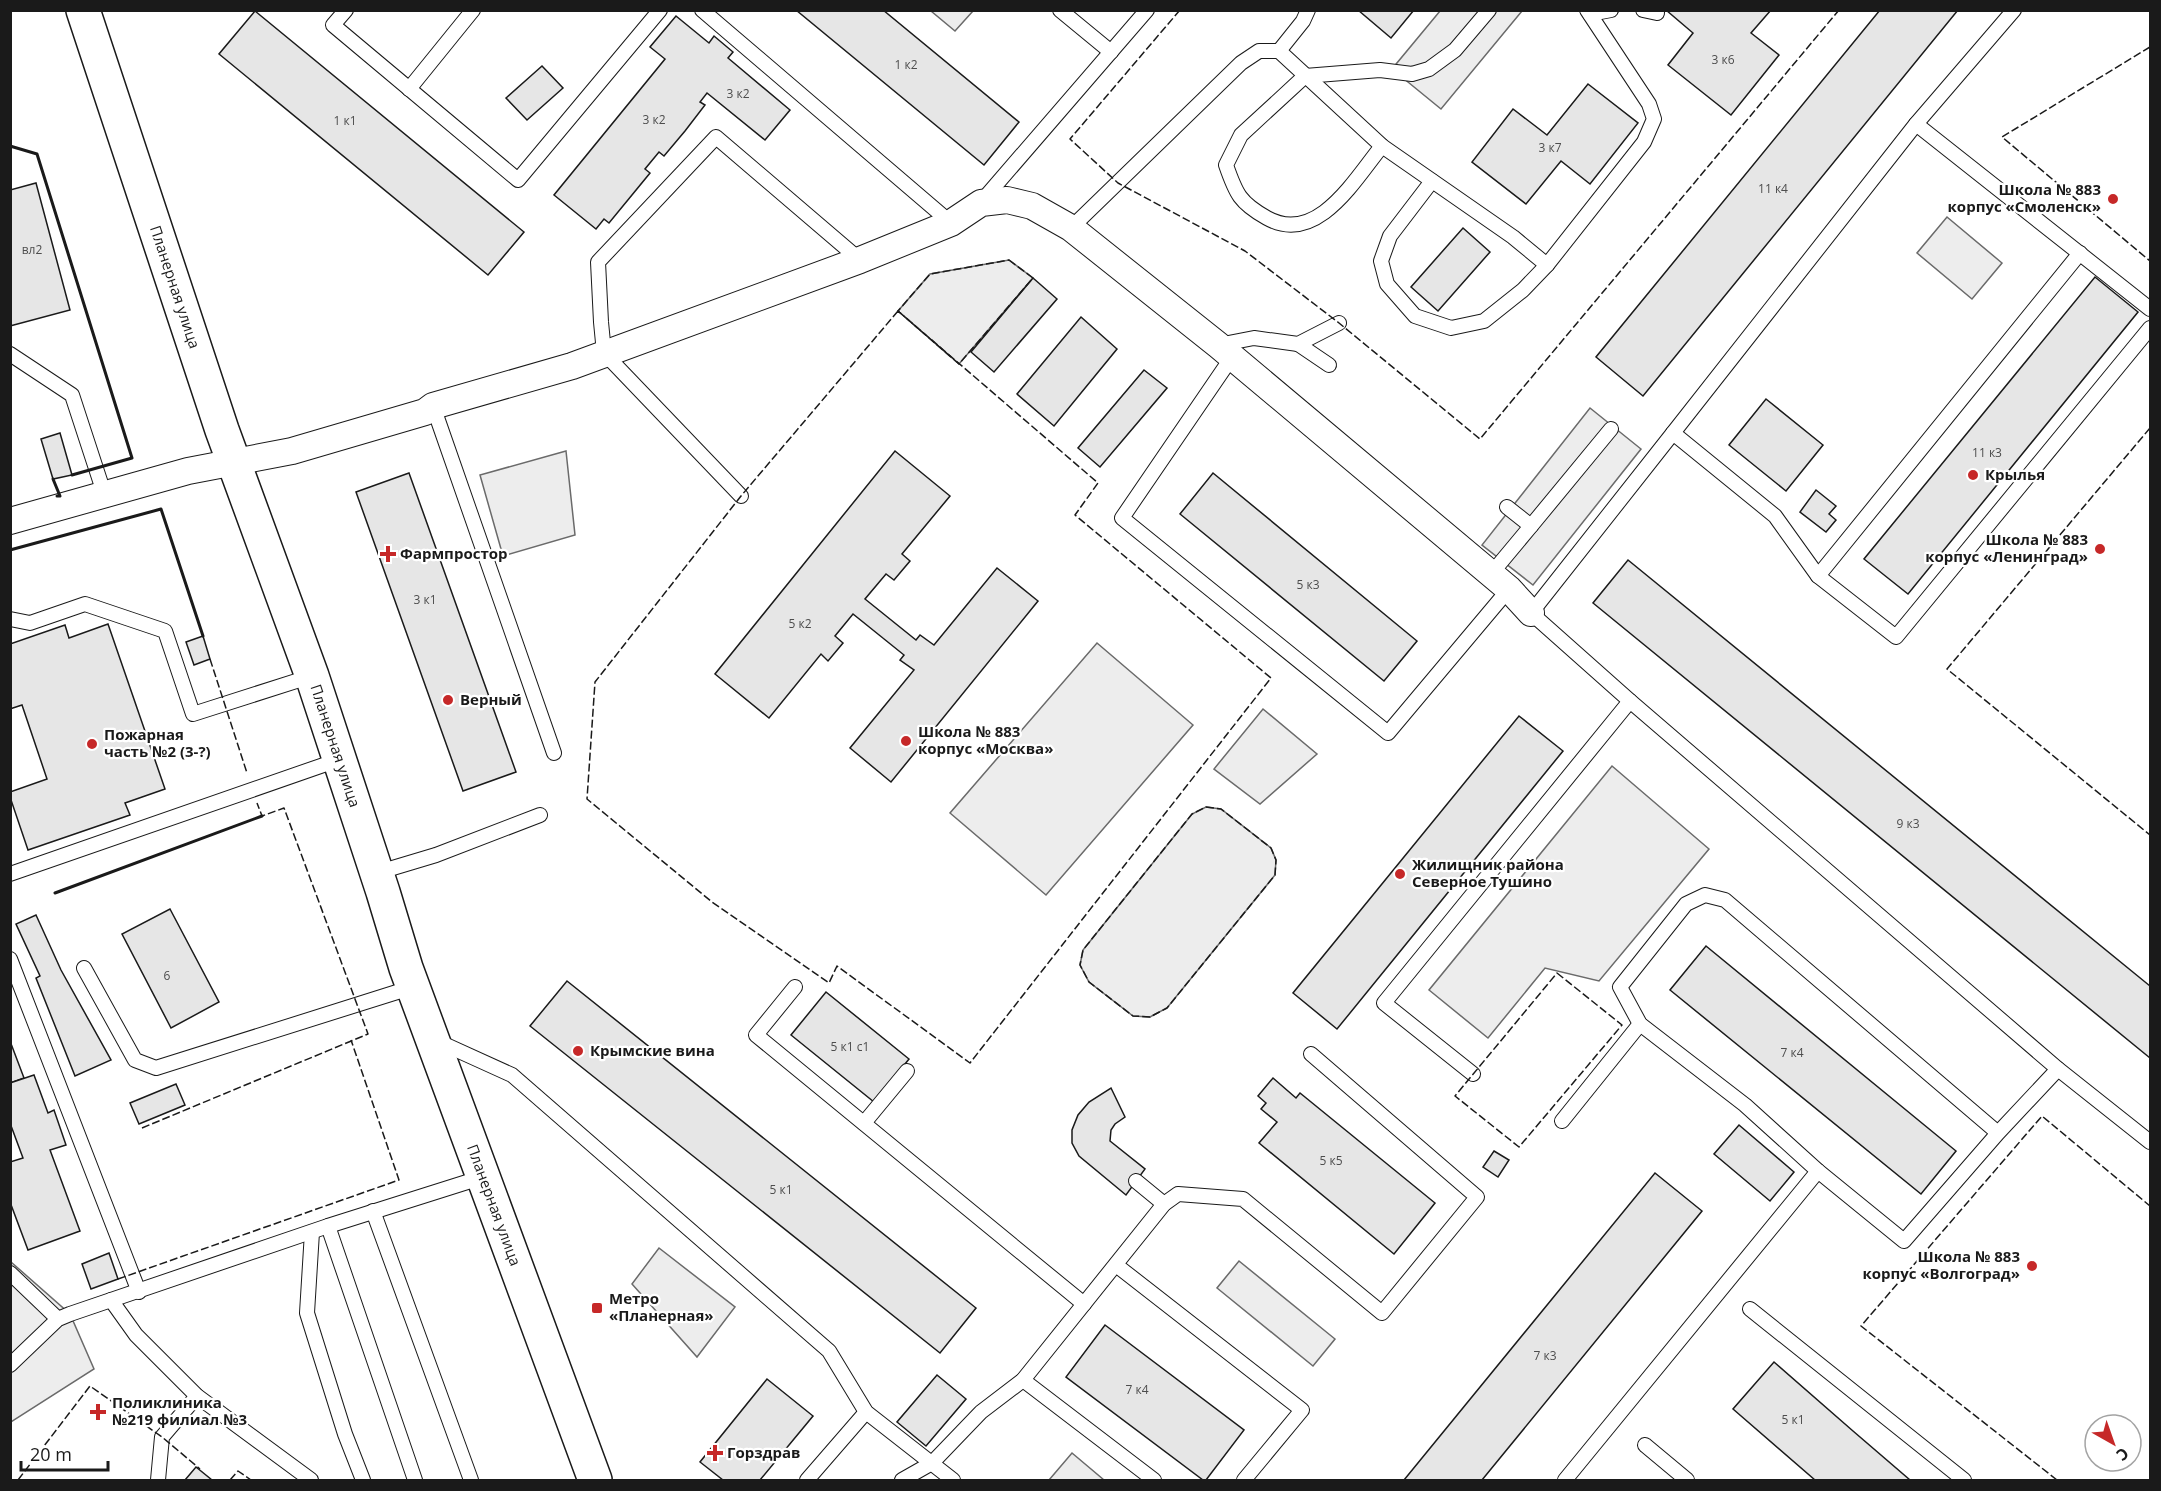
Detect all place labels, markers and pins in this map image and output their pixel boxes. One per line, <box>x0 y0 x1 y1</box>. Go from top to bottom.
place label: Школа № 883 корпус «Смоленск» <box>1948 179 2101 216</box>
marker: Школа № 883 корпус «Смоленск» <box>2106 192 2120 206</box>
place label: Крылья <box>1985 464 2045 484</box>
marker: Крылья <box>1966 468 1980 482</box>
place label: Школа № 883 корпус «Ленинград» <box>1925 529 2088 566</box>
marker: Школа № 883 корпус «Ленинград» <box>2093 542 2107 556</box>
place label: Фармпростор <box>400 543 507 563</box>
marker: Фармпростор <box>381 547 395 561</box>
place label: Верный <box>460 689 522 709</box>
marker: Верный <box>441 693 455 707</box>
place label: Школа № 883 корпус «Москва» <box>918 721 1053 758</box>
place label: Пожарная часть №2 (3-?) <box>104 724 211 761</box>
marker: Школа № 883 корпус «Москва» <box>899 734 913 748</box>
marker: Пожарная часть №2 (3-?) <box>85 737 99 751</box>
place label: Жилищник района Северное Тушино <box>1412 854 1564 891</box>
marker: Жилищник района Северное Тушино <box>1393 867 1407 881</box>
place label: Крымские вина <box>590 1040 715 1060</box>
marker: Крымские вина <box>571 1044 585 1058</box>
place label: Школа № 883 корпус «Волгоград» <box>1862 1246 2020 1283</box>
marker: Школа № 883 корпус «Волгоград» <box>2025 1259 2039 1273</box>
place label: Метро «Планерная» <box>609 1288 714 1325</box>
marker: Метро «Планерная» <box>590 1301 604 1315</box>
place label: Поликлиника №219 филиал №3 <box>112 1392 247 1429</box>
marker: Поликлиника №219 филиал №3 <box>89 1403 107 1421</box>
place label: Горздрав <box>727 1442 800 1462</box>
marker: Горздрав <box>708 1446 722 1460</box>

